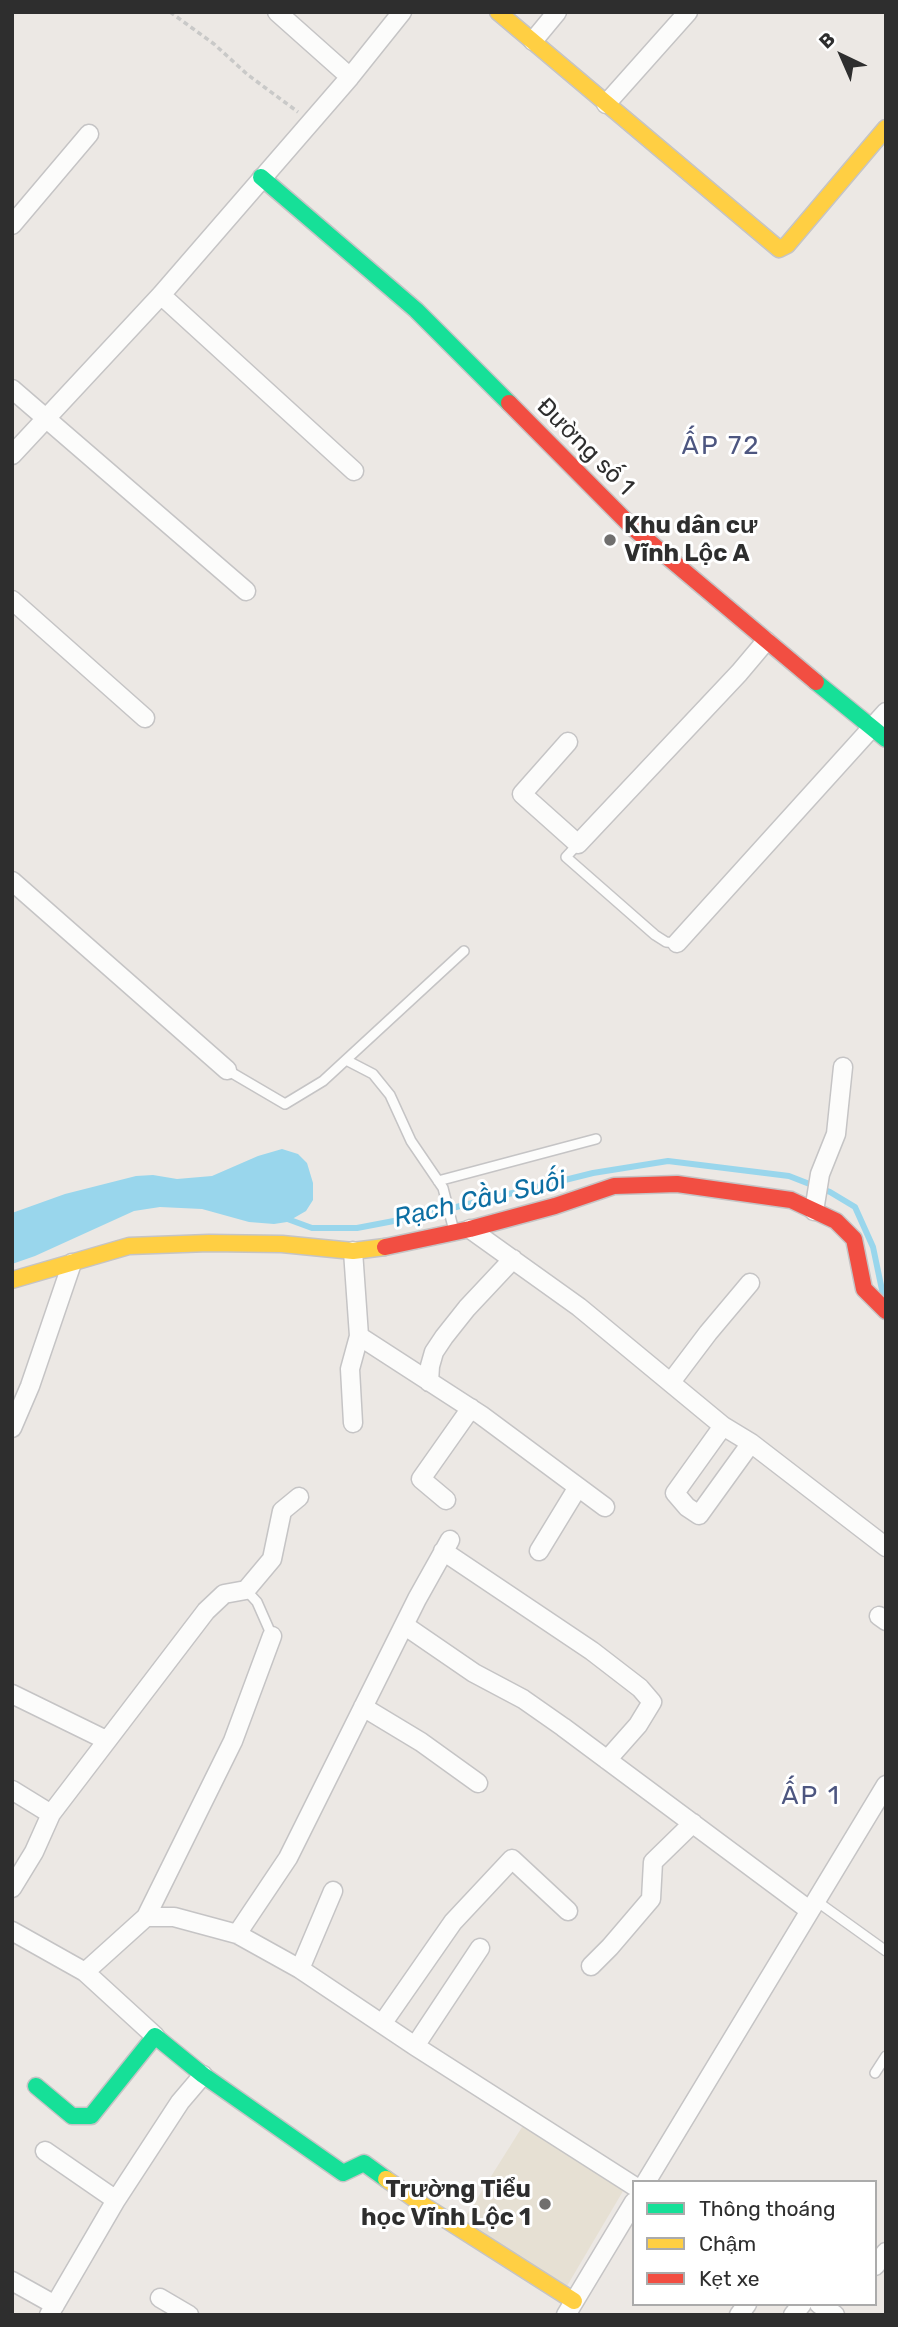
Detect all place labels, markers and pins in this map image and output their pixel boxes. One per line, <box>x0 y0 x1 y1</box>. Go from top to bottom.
place label: Khu dân cư Vĩnh Lộc A <box>624 512 757 568</box>
marker: Khu dân cư Vĩnh Lộc A <box>602 532 618 548</box>
place label: Trường Tiểu học Vĩnh Lộc 1 <box>361 2176 531 2232</box>
marker: Trường Tiểu học Vĩnh Lộc 1 <box>537 2196 553 2212</box>

